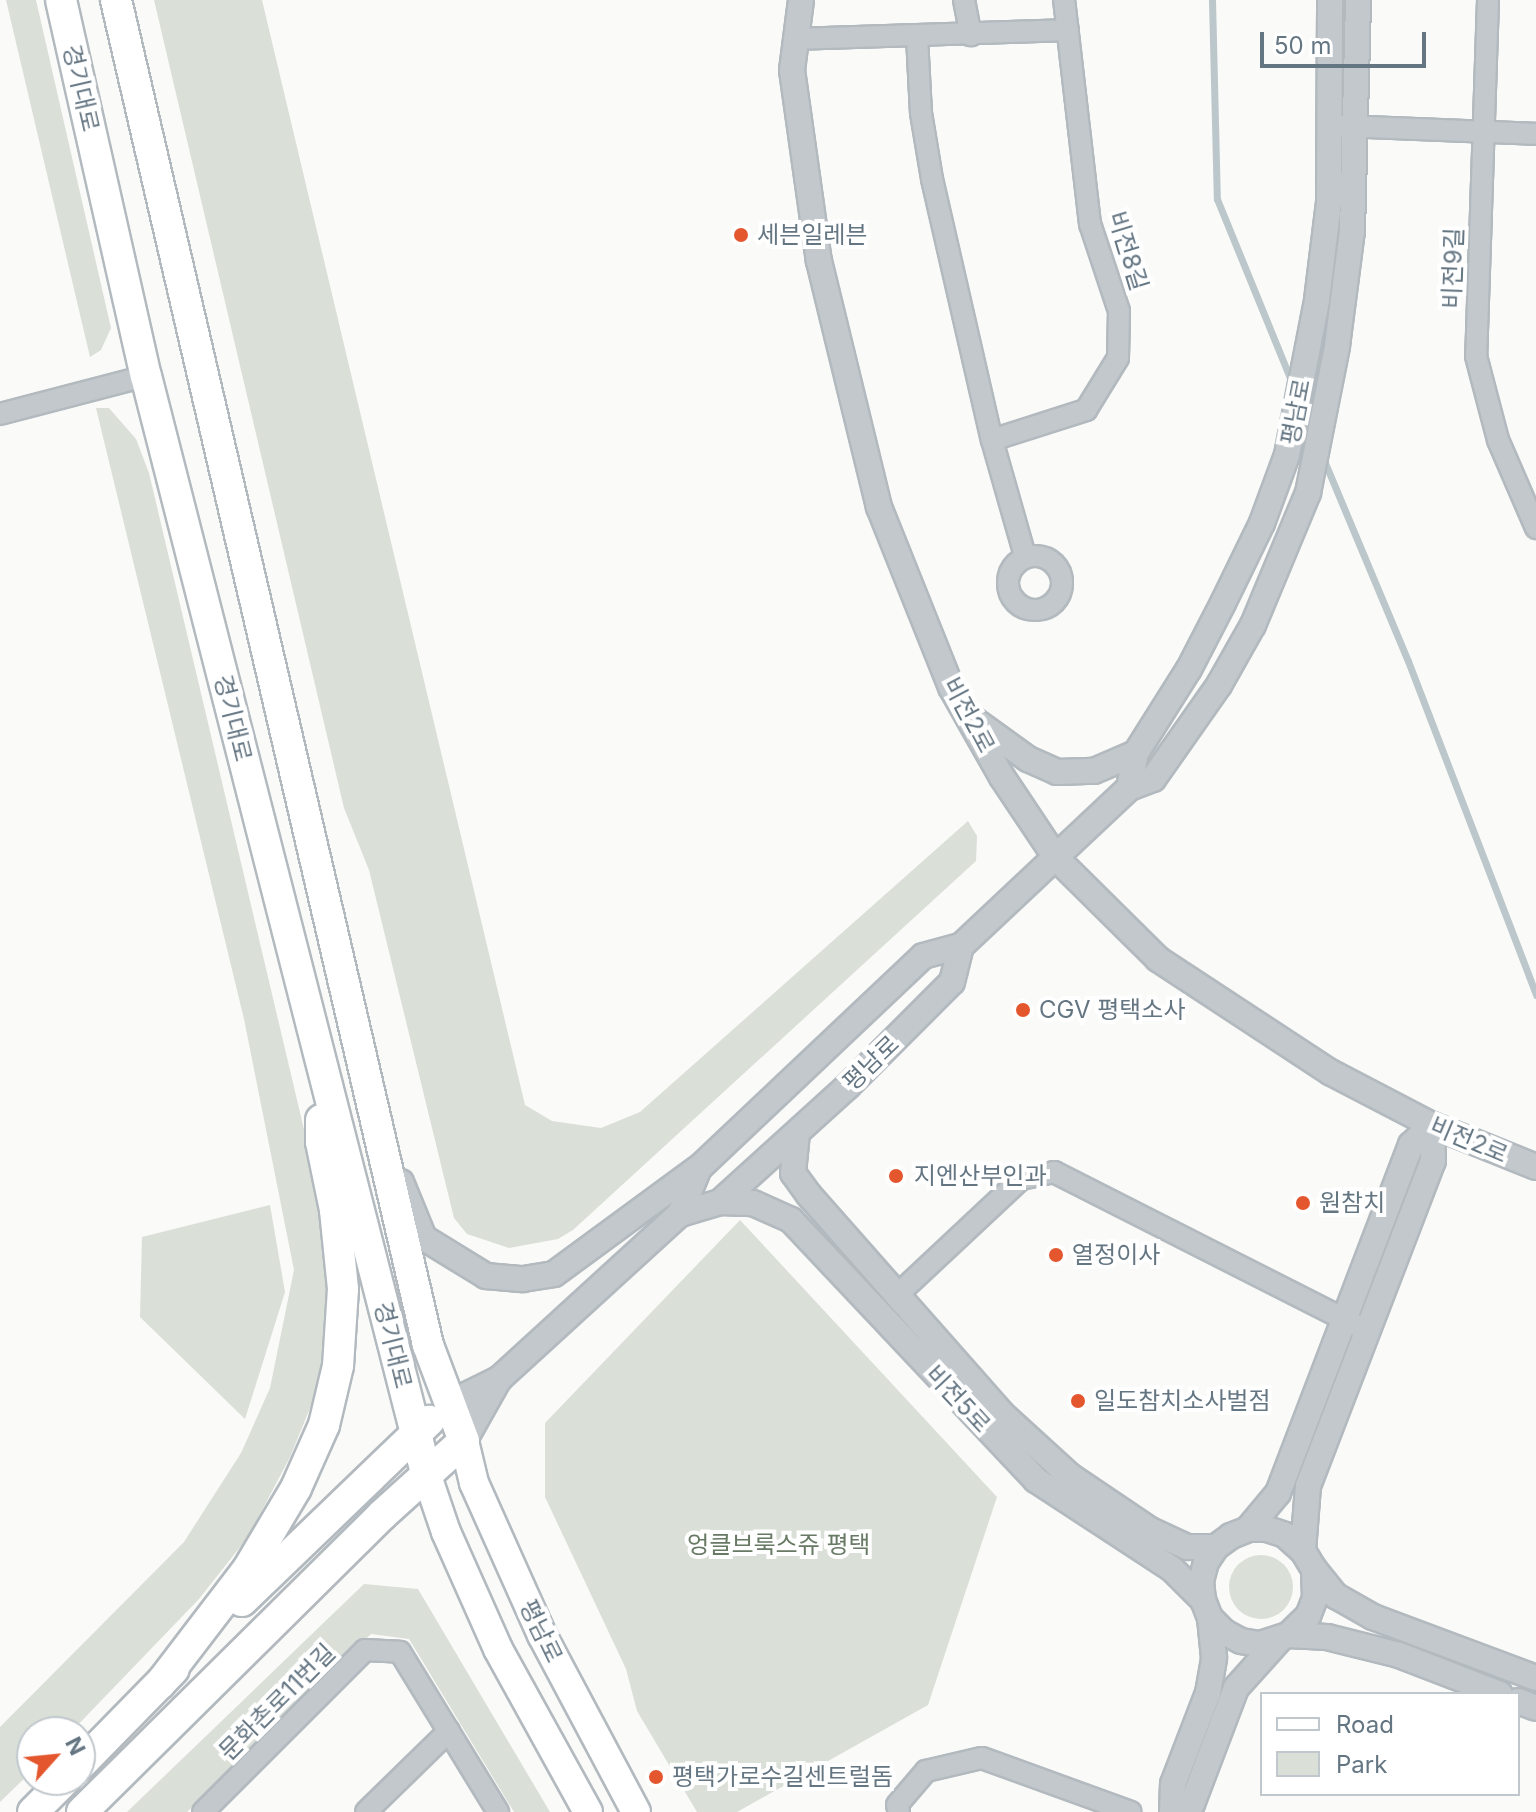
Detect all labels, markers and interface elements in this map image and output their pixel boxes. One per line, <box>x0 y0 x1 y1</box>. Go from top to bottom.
scale bar <box>1264 16 1430 66</box>
text: 50 m <box>1274 31 1332 60</box>
street label: 경기대로 <box>57 42 105 134</box>
street label: 비전8길 <box>1102 208 1154 294</box>
place label: 세븐일레븐 <box>757 221 867 249</box>
marker: 세븐일레븐 <box>732 226 750 244</box>
street label: 비전9길 <box>1437 227 1469 309</box>
street label: 평남로 <box>1276 377 1316 447</box>
street label: 경기대로 <box>208 672 258 764</box>
street label: 비전2로 <box>937 673 1001 757</box>
place label: CGV 평택소사 <box>1039 996 1186 1024</box>
marker: CGV 평택소사 <box>1014 1001 1032 1019</box>
street label: 평남로 <box>837 1030 905 1096</box>
street label: 비전2로 <box>1426 1111 1512 1169</box>
place label: 지엔산부인과 <box>914 1162 1046 1190</box>
marker: 지엔산부인과 <box>885 1165 907 1187</box>
place label: 원참치 <box>1319 1189 1385 1217</box>
marker: 원참치 <box>1294 1194 1312 1212</box>
place label: 열정이사 <box>1072 1241 1160 1269</box>
marker: 열정이사 <box>1047 1246 1065 1264</box>
street label: 경기대로 <box>368 1299 418 1391</box>
street label: 비전5로 <box>920 1360 996 1438</box>
place label: 일도참치소사벌점 <box>1094 1387 1271 1415</box>
marker: 일도참치소사벌점 <box>1069 1392 1087 1410</box>
park label: 엉클브룩스쥬 평택 <box>687 1531 871 1559</box>
street label: 평남로 <box>514 1595 568 1667</box>
street label: 문화촌로11번길 <box>213 1638 341 1766</box>
legend <box>1260 1692 1520 1796</box>
text: Road <box>1336 1710 1394 1739</box>
north arrow <box>16 1716 96 1796</box>
text: N <box>60 1733 91 1759</box>
text: Park <box>1336 1750 1387 1779</box>
place label: 평택가로수길센트럴돔 <box>672 1763 893 1791</box>
marker: 평택가로수길센트럴돔 <box>647 1768 665 1786</box>

